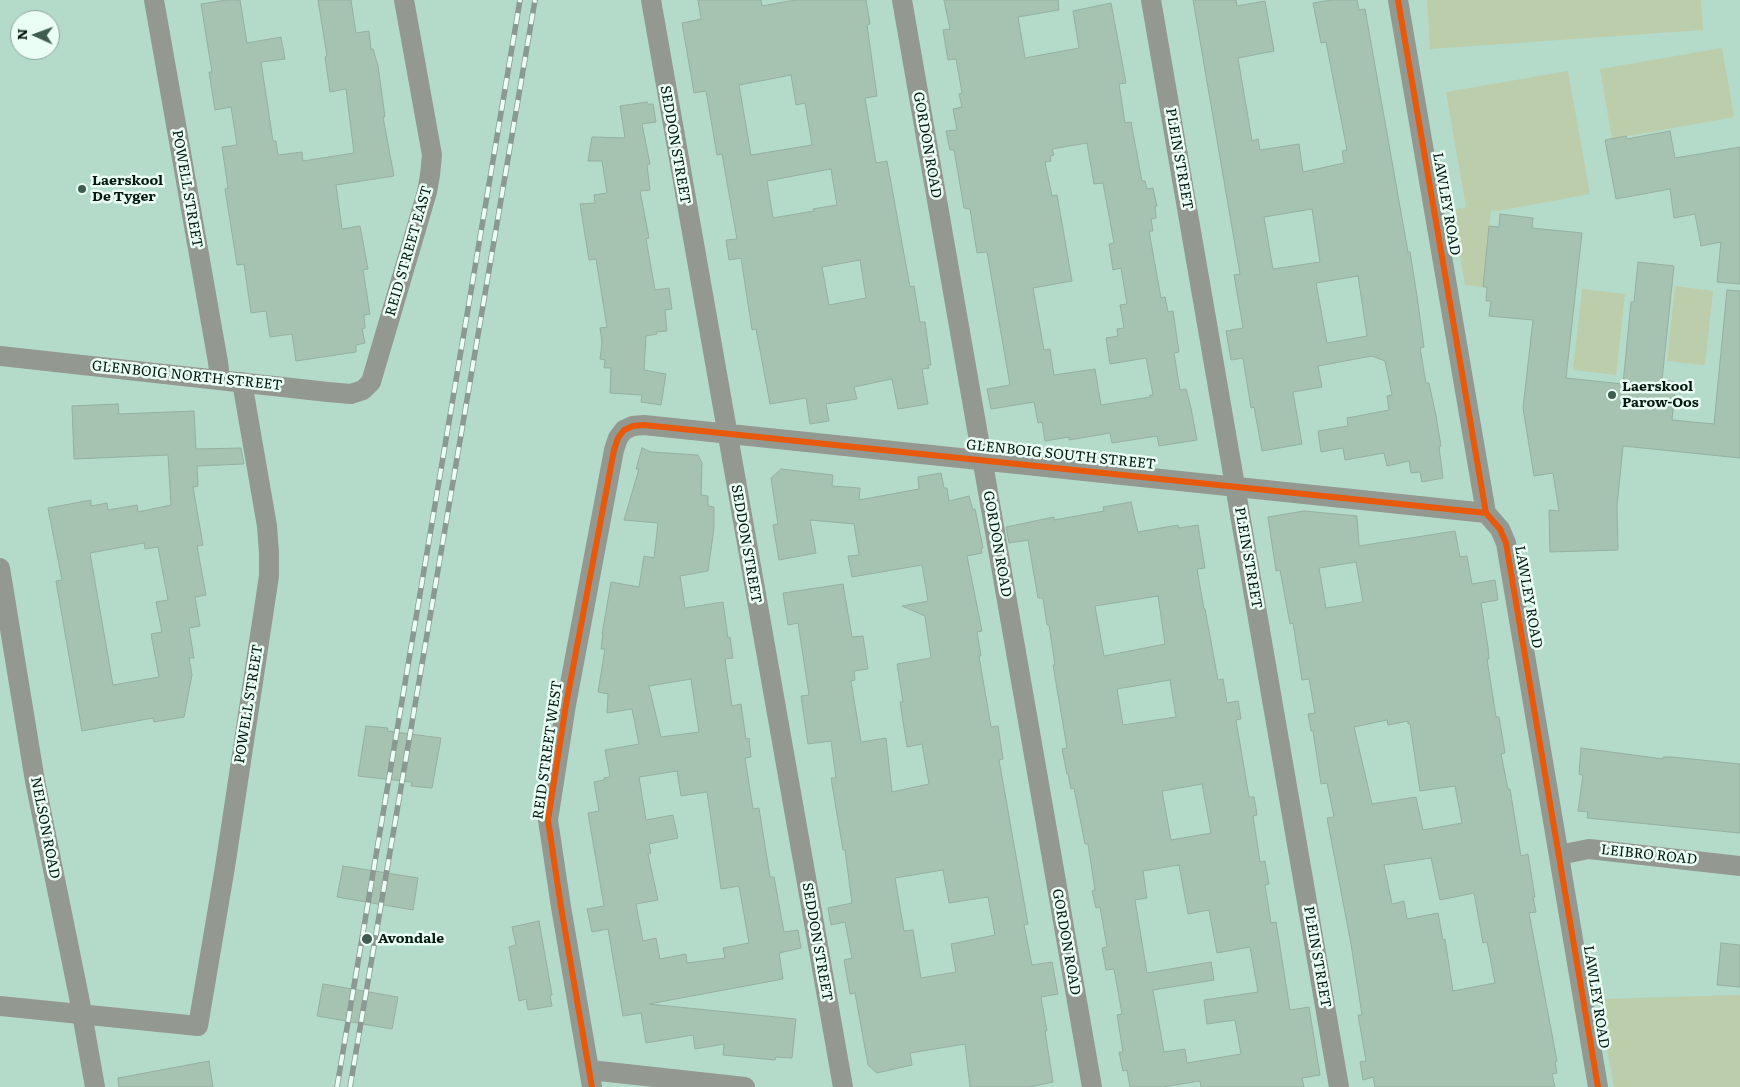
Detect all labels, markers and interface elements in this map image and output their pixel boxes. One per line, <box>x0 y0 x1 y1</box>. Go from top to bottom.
north arrow <box>10 10 60 60</box>
text: N <box>11 28 31 41</box>
street label: SEDDON STREET <box>656 84 694 206</box>
street label: GORDON ROAD <box>909 90 945 200</box>
street label: PLEIN STREET <box>1162 107 1196 211</box>
street label: POWELL STREET <box>168 128 206 250</box>
street label: LAWLEY ROAD <box>1429 151 1463 257</box>
place label: Laerskool De Tyger <box>92 173 163 206</box>
marker: Laerskool De Tyger <box>76 183 88 195</box>
street label: REID STREET EAST <box>382 184 436 318</box>
street label: GLENBOIG NORTH STREET <box>91 358 283 394</box>
place label: Laerskool Parow-Oos <box>1622 379 1699 412</box>
marker: Laerskool Parow-Oos <box>1606 389 1618 401</box>
street label: GLENBOIG SOUTH STREET <box>965 437 1157 473</box>
street label: SEDDON STREET <box>727 483 765 605</box>
street label: GORDON ROAD <box>979 489 1015 599</box>
street label: PLEIN STREET <box>1231 506 1265 610</box>
street label: LAWLEY ROAD <box>1511 544 1545 650</box>
street label: POWELL STREET <box>231 643 267 765</box>
street label: REID STREET WEST <box>530 679 566 821</box>
street label: NELSON ROAD <box>27 776 63 880</box>
street label: LEIBRO ROAD <box>1600 842 1698 868</box>
street label: SEDDON STREET <box>798 881 836 1003</box>
street label: GORDON ROAD <box>1048 887 1084 997</box>
street label: PLEIN STREET <box>1300 905 1334 1009</box>
place label: Avondale <box>378 931 444 947</box>
marker: Avondale <box>360 932 374 946</box>
street label: LAWLEY ROAD <box>1580 944 1612 1050</box>

